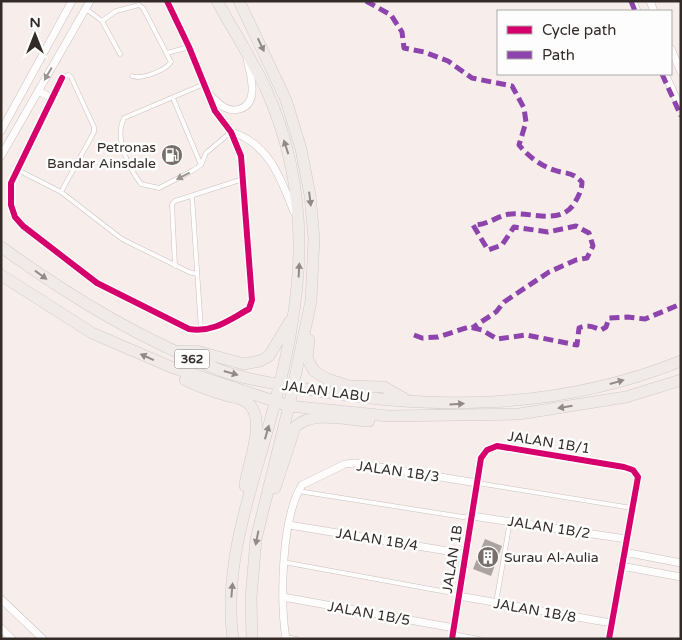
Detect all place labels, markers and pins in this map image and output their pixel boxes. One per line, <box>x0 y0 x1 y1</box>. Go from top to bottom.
place label: Petronas Bandar Ainsdale <box>47 139 156 172</box>
fuel station icon: Petronas Bandar Ainsdale <box>160 143 184 167</box>
building icon: Surau Al-Aulia <box>476 545 500 569</box>
place label: Surau Al-Aulia <box>504 549 599 566</box>

